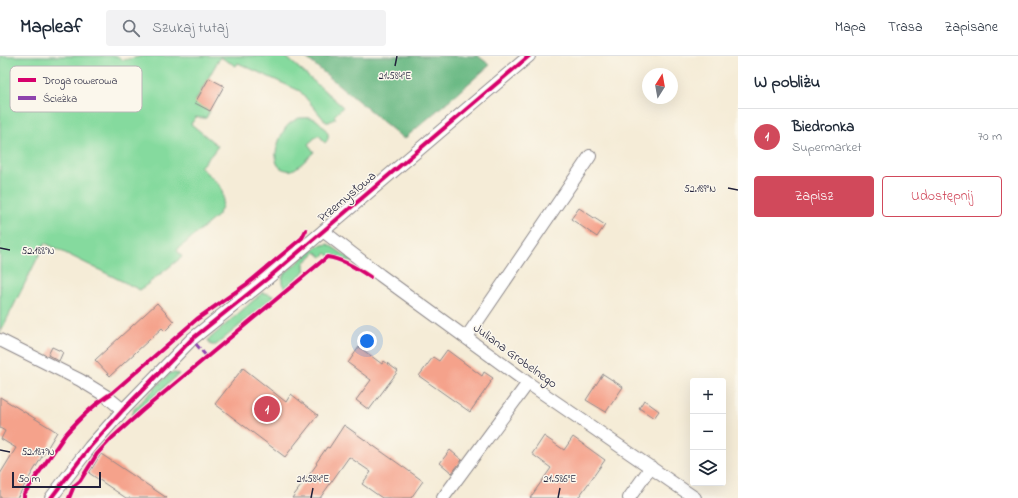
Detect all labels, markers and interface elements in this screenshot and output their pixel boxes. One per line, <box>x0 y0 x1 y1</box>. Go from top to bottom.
search box <box>106 10 386 46</box>
text: Mapleaf <box>20 14 82 41</box>
icon: search <box>120 17 142 39</box>
text: Szukaj tutaj <box>152 17 228 39</box>
text: Mapa <box>835 17 866 38</box>
text: Trasa <box>888 17 922 38</box>
text: Zapisane <box>944 17 998 38</box>
legend <box>10 66 142 112</box>
north arrow <box>642 68 678 104</box>
text: 21.584°E <box>379 69 411 84</box>
text: W pobliżu <box>754 70 820 95</box>
text: Droga rowerowa <box>42 73 117 90</box>
text: Ścieżka <box>43 91 77 107</box>
text: Biedronka <box>792 116 854 138</box>
text: 1 <box>765 127 769 146</box>
text: 70 m <box>978 127 1002 146</box>
text: Supermarket <box>792 138 862 157</box>
street label: Przemysłowa <box>314 167 381 228</box>
button: Zapisz <box>754 176 874 217</box>
button: Udostępnij <box>882 176 1002 217</box>
text: 52.189°N <box>684 182 716 197</box>
text: 52.188°N <box>22 244 55 259</box>
street label: Juliana Grobelnego <box>468 319 561 394</box>
your location <box>357 331 377 351</box>
map controls <box>690 378 726 486</box>
button: + <box>690 378 726 414</box>
pin: 1 <box>254 394 280 424</box>
button: − <box>690 414 726 450</box>
text: 52.187°N <box>21 445 55 460</box>
button: layers <box>690 450 726 486</box>
scale bar <box>12 470 101 489</box>
text: 50 m <box>18 471 40 487</box>
text: 21.584°E <box>297 472 329 487</box>
text: 21.586°E <box>544 472 576 487</box>

